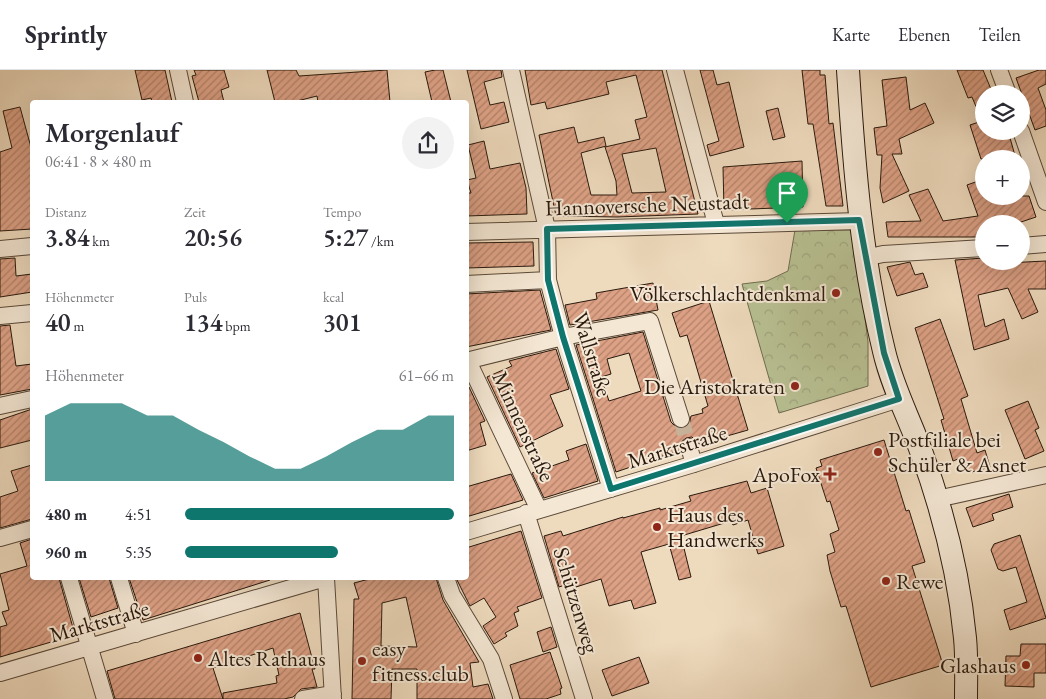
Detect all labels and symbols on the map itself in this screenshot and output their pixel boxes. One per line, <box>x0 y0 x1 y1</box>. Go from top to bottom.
pin <box>766 172 808 223</box>
street label: Hannoversche Neustadt <box>544 186 750 223</box>
place label: Völkerschlachtdenkmal <box>630 279 826 308</box>
marker: Völkerschlachtdenkmal <box>830 287 842 299</box>
street label: Wallstraße <box>566 308 619 400</box>
street label: Minnenstraße <box>485 366 562 486</box>
place label: Die Aristokraten <box>644 372 785 401</box>
marker: Die Aristokraten <box>789 380 801 392</box>
street label: Marktstraße <box>624 417 731 475</box>
place label: Postfiliale bei Schüler & Asnet <box>888 425 1026 479</box>
marker: Postfiliale bei Schüler & Asnet <box>872 446 884 458</box>
place label: ApoFox <box>751 460 821 489</box>
marker: ApoFox <box>824 468 836 480</box>
place label: Haus des Handwerks <box>667 500 764 554</box>
marker: Haus des Handwerks <box>651 521 663 533</box>
street label: Schützenweg <box>547 543 607 657</box>
place label: Rewe <box>896 567 944 596</box>
marker: Rewe <box>880 575 892 587</box>
street label: Marktstraße <box>46 593 153 650</box>
place label: easy fitness.club <box>372 634 469 688</box>
place label: Altes Rathaus <box>207 644 326 673</box>
place label: Glashaus <box>940 651 1016 680</box>
marker: Altes Rathaus <box>192 652 204 664</box>
marker: easy fitness.club <box>356 655 368 667</box>
marker: Glashaus <box>1020 659 1032 671</box>

